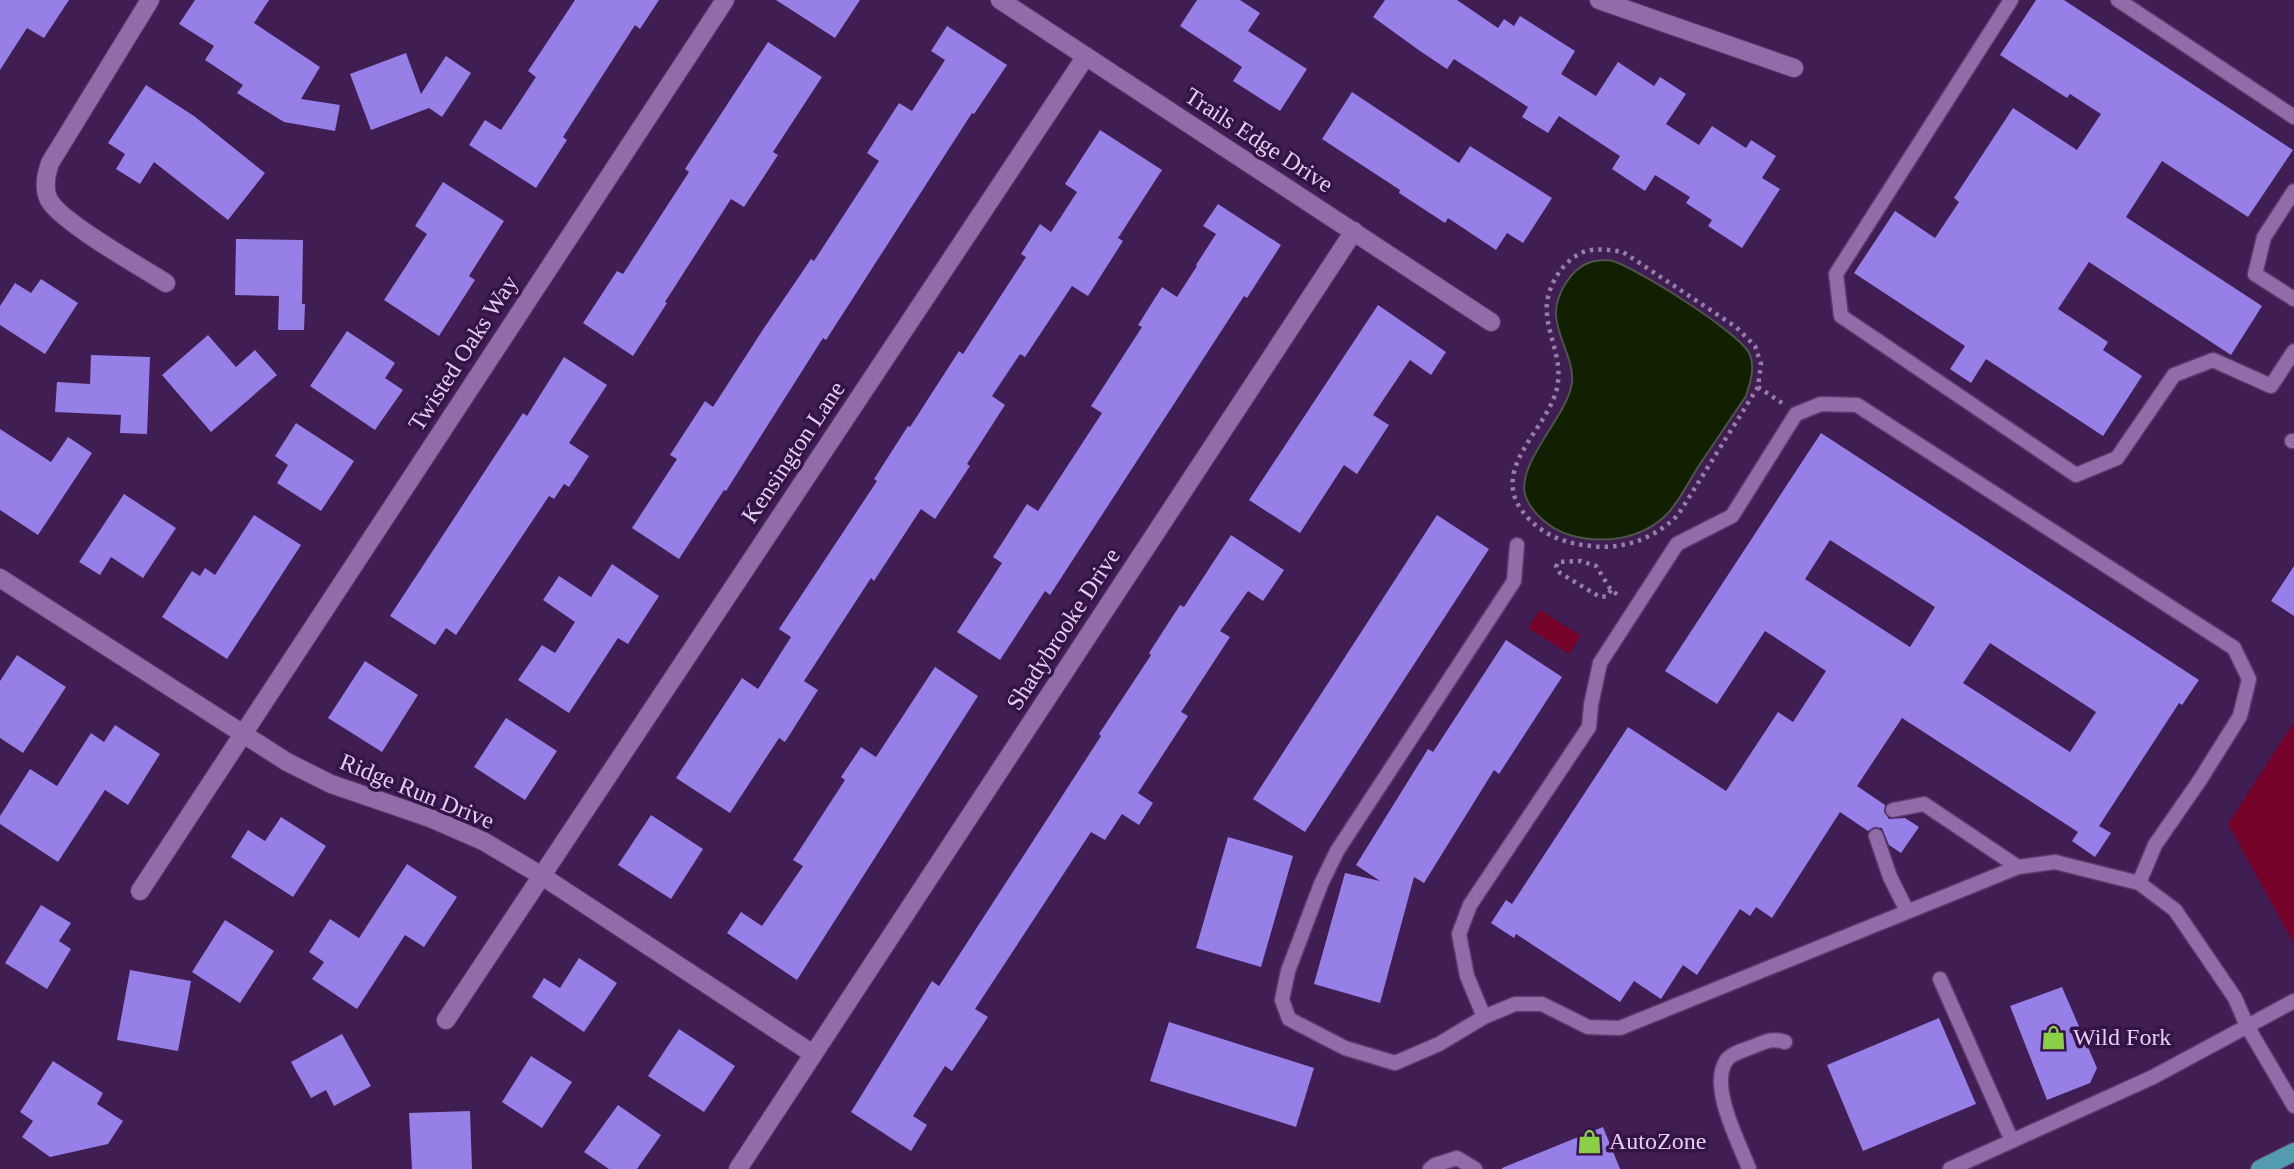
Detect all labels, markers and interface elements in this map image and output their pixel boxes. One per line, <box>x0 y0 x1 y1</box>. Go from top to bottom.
street label: Trails Edge Drive <box>1180 83 1338 197</box>
street label: Twisted Oaks Way <box>403 270 523 436</box>
street label: Kensington Lane <box>736 376 850 528</box>
street label: Shadybrooke Drive <box>1001 543 1125 715</box>
street label: Ridge Run Drive <box>336 748 498 834</box>
shop icon: Wild Fork <box>2039 1023 2067 1051</box>
place label: Wild Fork <box>2073 1024 2171 1050</box>
shop icon: AutoZone <box>1575 1127 1603 1155</box>
place label: AutoZone <box>1609 1128 1706 1154</box>

